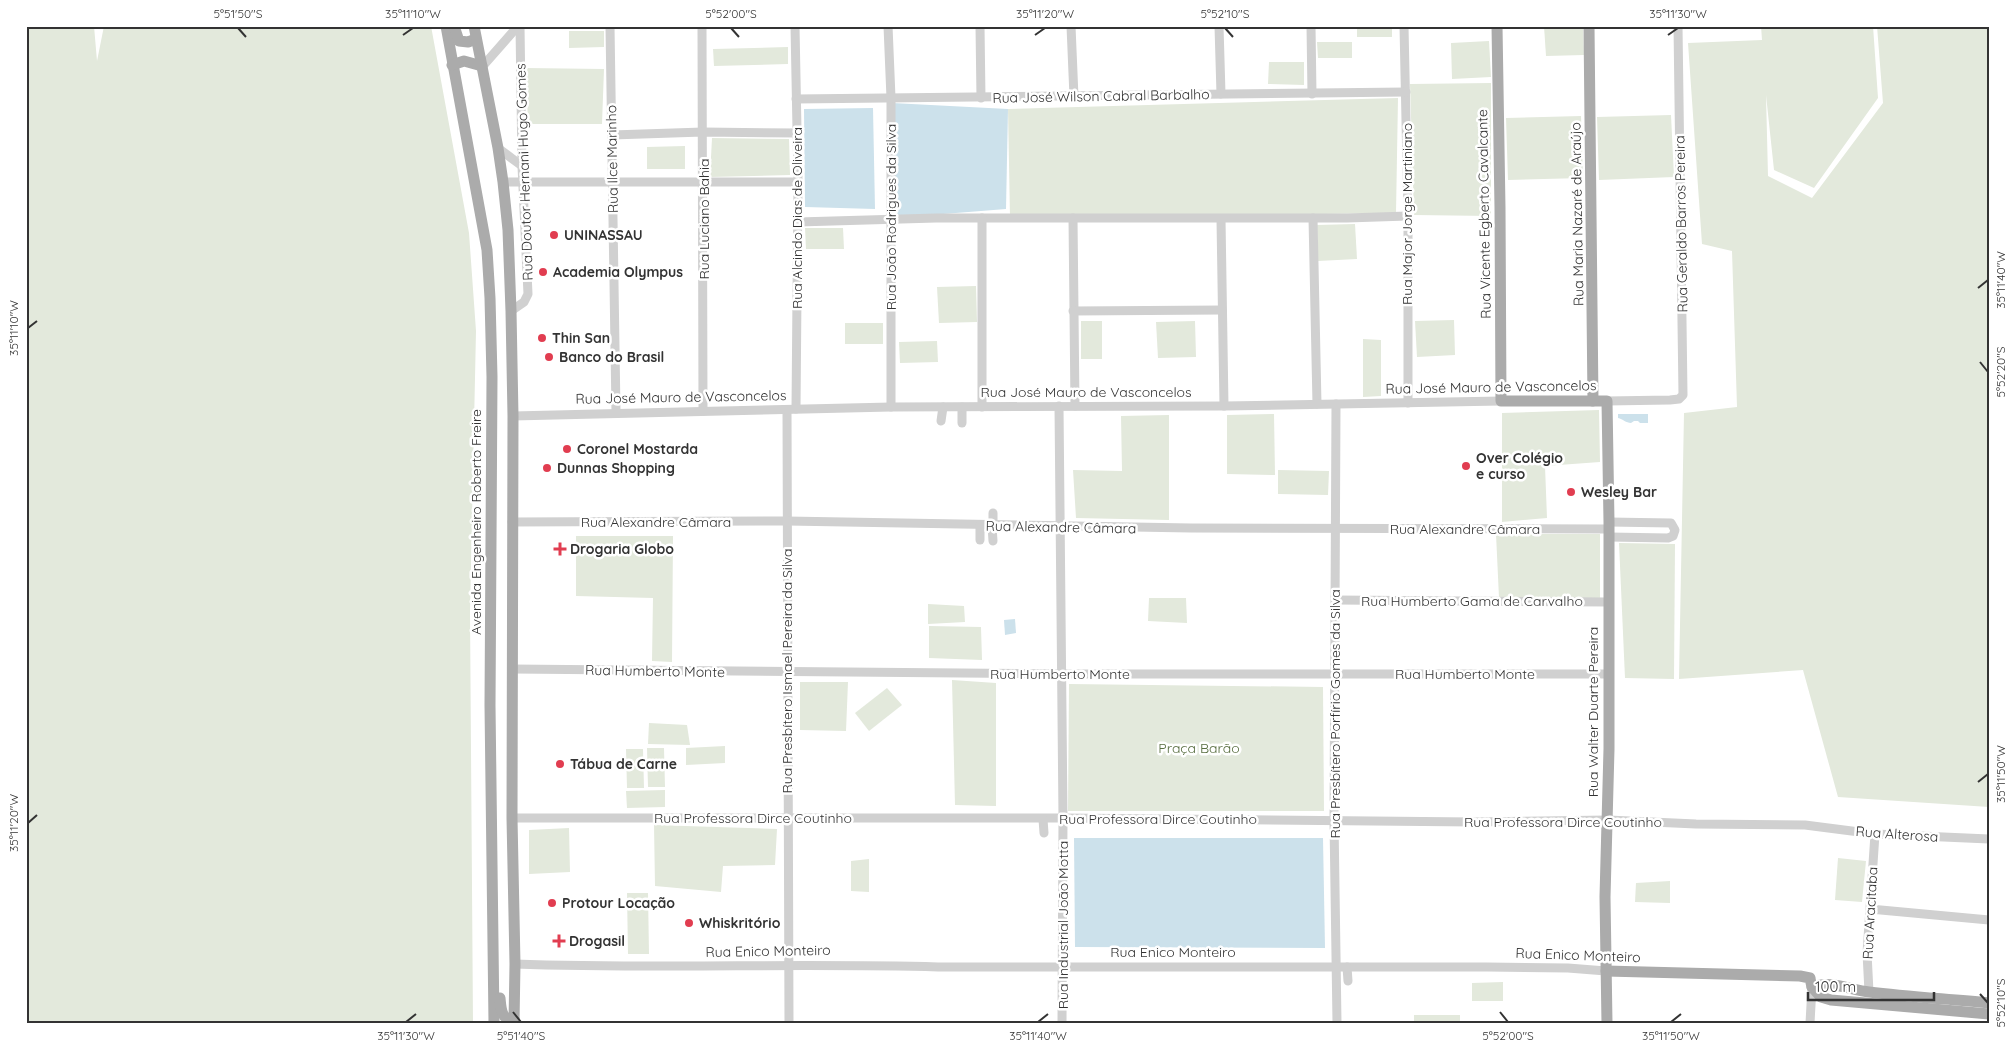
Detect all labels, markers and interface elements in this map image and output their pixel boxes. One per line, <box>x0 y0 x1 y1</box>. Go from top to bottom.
text: 5°51'50"S <box>214 6 263 21</box>
text: 35°11'10"W <box>385 6 441 21</box>
text: 5°52'00"S <box>705 6 757 21</box>
text: 35°11'20"W <box>1016 6 1074 21</box>
text: 5°52'10"S <box>1201 6 1250 21</box>
text: 35°11'30"W <box>1649 6 1707 21</box>
street label: Rua Doutor Hernani Hugo Gomes <box>511 63 537 281</box>
street label: Rua José Wilson Cabral Barbalho <box>992 85 1210 107</box>
street label: Rua Ilce Marinho <box>602 105 622 213</box>
street label: Rua Vicente Egberto Cavalcante <box>1473 109 1495 319</box>
street label: Rua Maria Nazaré de Araújo <box>1566 122 1588 306</box>
street label: Rua Major Jorge Martiniano <box>1398 123 1416 305</box>
street label: Rua João Rodrigues da Silva <box>882 124 900 310</box>
street label: Rua Alcindo Dias de Oliveira <box>788 127 806 309</box>
street label: Rua Geraldo Barros Pereira <box>1670 135 1692 313</box>
street label: Rua Luciano Bahia <box>695 158 713 280</box>
place label: UNINASSAU <box>564 226 643 244</box>
marker: UNINASSAU <box>548 229 560 241</box>
text: 35°11'40"W <box>1993 251 2008 309</box>
place label: Academia Olympus <box>553 263 683 281</box>
marker: Academia Olympus <box>537 266 549 278</box>
text: 35°11'10"W <box>6 300 21 356</box>
place label: Thin San <box>552 329 610 347</box>
marker: Thin San <box>536 332 548 344</box>
text: 5°52'20"S <box>1993 346 2008 398</box>
place label: Banco do Brasil <box>559 348 664 366</box>
marker: Banco do Brasil <box>543 351 555 363</box>
street label: Rua José Mauro de Vasconcelos <box>1385 376 1597 398</box>
street label: Rua José Mauro de Vasconcelos <box>981 383 1191 401</box>
street label: Rua José Mauro de Vasconcelos <box>575 386 787 408</box>
street label: Avenida Engenheiro Roberto Freire <box>467 409 485 635</box>
place label: Coronel Mostarda <box>577 440 698 458</box>
marker: Coronel Mostarda <box>561 443 573 455</box>
place label: Over Colégio e curso <box>1476 449 1563 483</box>
place label: Dunnas Shopping <box>557 459 675 477</box>
marker: Over Colégio e curso <box>1460 460 1472 472</box>
marker: Dunnas Shopping <box>541 462 553 474</box>
place label: Wesley Bar <box>1581 483 1657 501</box>
marker: Wesley Bar <box>1565 486 1577 498</box>
street label: Rua Alexandre Câmara <box>581 513 731 531</box>
street label: Rua Alexandre Câmara <box>986 517 1136 537</box>
street label: Rua Alexandre Câmara <box>1390 520 1540 538</box>
place label: Drogaria Globo <box>570 540 674 558</box>
marker: Drogaria Globo <box>554 543 566 555</box>
street label: Rua Presbítero Ismael Pereira da Silva <box>778 548 796 794</box>
street label: Rua Presbítero Porfírio Gomes da Silva <box>1326 589 1344 839</box>
street label: Rua Humberto Gama de Carvalho <box>1361 592 1583 610</box>
street label: Rua Walter Duarte Pereira <box>1584 627 1602 797</box>
street label: Rua Humberto Monte <box>585 661 725 681</box>
street label: Rua Humberto Monte <box>990 665 1130 683</box>
street label: Rua Humberto Monte <box>1395 665 1535 683</box>
park label: Praça Barão <box>1158 739 1240 757</box>
text: 35°11'50"W <box>1993 745 2008 803</box>
place label: Tábua de Carne <box>570 755 677 773</box>
marker: Tábua de Carne <box>554 758 566 770</box>
text: 35°11'20"W <box>6 794 21 852</box>
street label: Rua Professora Dirce Coutinho <box>654 809 852 827</box>
street label: Rua Professora Dirce Coutinho <box>1059 810 1257 828</box>
street label: Rua Professora Dirce Coutinho <box>1464 813 1662 831</box>
street label: Rua Alterosa <box>1855 822 1939 846</box>
street label: Rua Industrial João Motta <box>1054 841 1072 1009</box>
street label: Rua Aracitaba <box>1859 866 1881 960</box>
place label: Protour Locação <box>562 894 675 912</box>
marker: Protour Locação <box>546 897 558 909</box>
place label: Whiskritório <box>699 914 781 932</box>
marker: Whiskritório <box>683 917 695 929</box>
place label: Drogasil <box>569 932 625 950</box>
marker: Drogasil <box>553 935 565 947</box>
street label: Rua Enico Monteiro <box>705 941 831 961</box>
street label: Rua Enico Monteiro <box>1110 943 1236 961</box>
street label: Rua Enico Monteiro <box>1515 944 1641 966</box>
scale bar <box>1808 969 1934 1001</box>
text: 100 m <box>1815 977 1856 996</box>
text: 5°52'10"S <box>1993 978 2008 1027</box>
text: 35°11'30"W <box>377 1028 435 1043</box>
text: 5°51'40"S <box>497 1028 546 1043</box>
text: 35°11'40"W <box>1009 1028 1067 1043</box>
text: 5°52'00"S <box>1482 1028 1534 1043</box>
text: 35°11'50"W <box>1642 1028 1700 1043</box>

